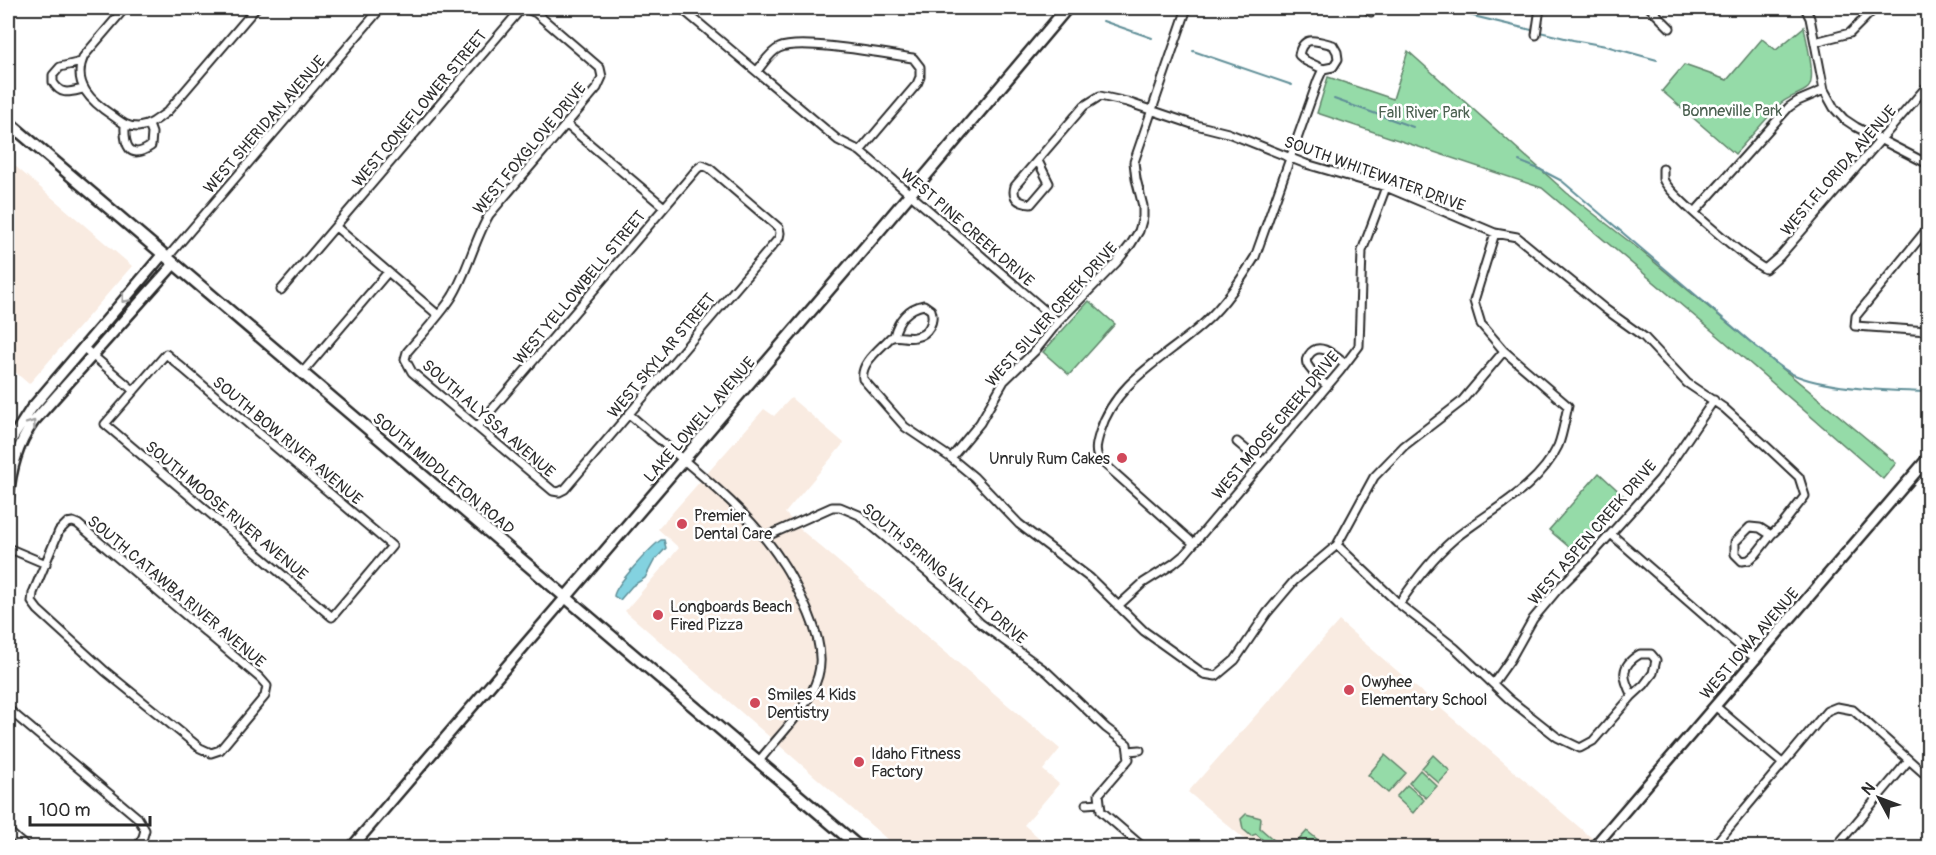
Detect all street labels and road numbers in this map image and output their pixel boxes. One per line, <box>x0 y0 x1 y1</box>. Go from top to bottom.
street label: WEST CONEFLOWER STREET <box>348 26 491 191</box>
street label: WEST SHERIDAN AVENUE <box>199 52 330 198</box>
street label: WEST FOXGLOVE DRIVE <box>469 79 591 218</box>
street label: WEST FLORIDA AVENUE <box>1777 101 1901 240</box>
street label: SOUTH WHITEWATER DRIVE <box>1281 132 1468 216</box>
street label: WEST PINE CREEK DRIVE <box>897 164 1038 291</box>
street label: WEST YELLOWBELL STREET <box>509 206 650 369</box>
street label: WEST SILVER CREEK DRIVE <box>981 238 1122 391</box>
street label: WEST SKYLAR STREET <box>604 289 720 422</box>
street label: WEST MOOSE CREEK DRIVE <box>1208 347 1344 504</box>
street label: LAKE LOWELL AVENUE <box>640 353 760 487</box>
street label: SOUTH ALYSSA AVENUE <box>418 355 559 482</box>
street label: SOUTH BOW RIVER AVENUE <box>208 372 366 509</box>
street label: SOUTH MIDDLETON ROAD <box>368 409 518 539</box>
street label: SOUTH MOOSE RIVER AVENUE <box>141 437 312 585</box>
street label: WEST ASPEN CREEK DRIVE <box>1524 456 1661 609</box>
street label: SOUTH SPRING VALLEY DRIVE <box>858 499 1031 649</box>
street label: SOUTH CATAWBA RIVER AVENUE <box>83 511 270 672</box>
street label: WEST IOWA AVENUE <box>1696 584 1804 703</box>

